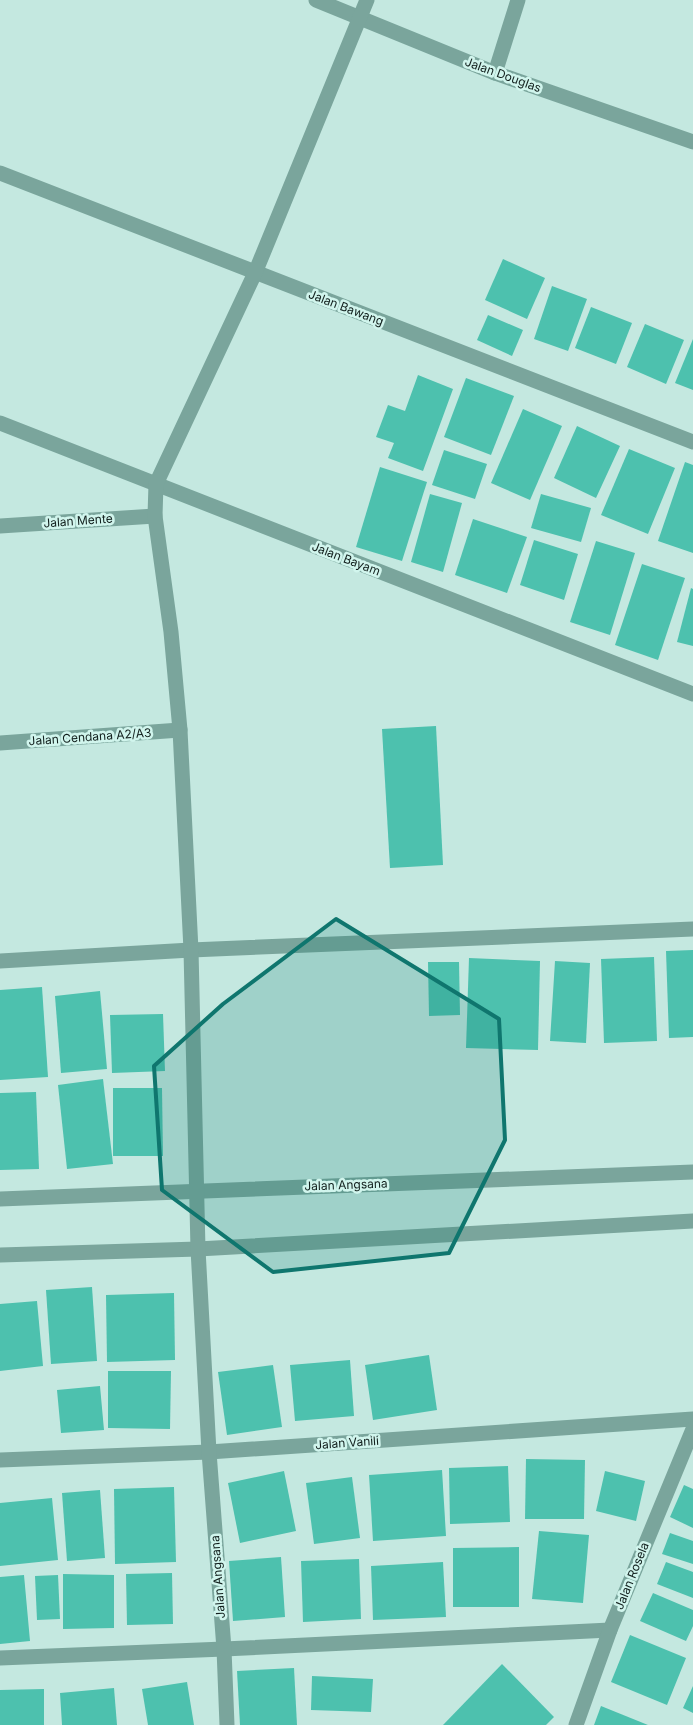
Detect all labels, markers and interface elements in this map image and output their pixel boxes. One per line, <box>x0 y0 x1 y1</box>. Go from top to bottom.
street label: Jalan Douglas <box>463 54 543 95</box>
street label: Jalan Bawang <box>306 286 386 329</box>
street label: Jalan Mente <box>43 511 113 530</box>
street label: Jalan Bayam <box>310 539 382 578</box>
street label: Jalan Cendana A2/A3 <box>28 725 152 748</box>
street label: Jalan Angsana <box>304 1176 388 1193</box>
street label: Jalan Vanili <box>315 1433 379 1452</box>
street label: Jalan Angsana <box>207 1535 228 1619</box>
street label: Jalan Rosela <box>611 1540 652 1612</box>

